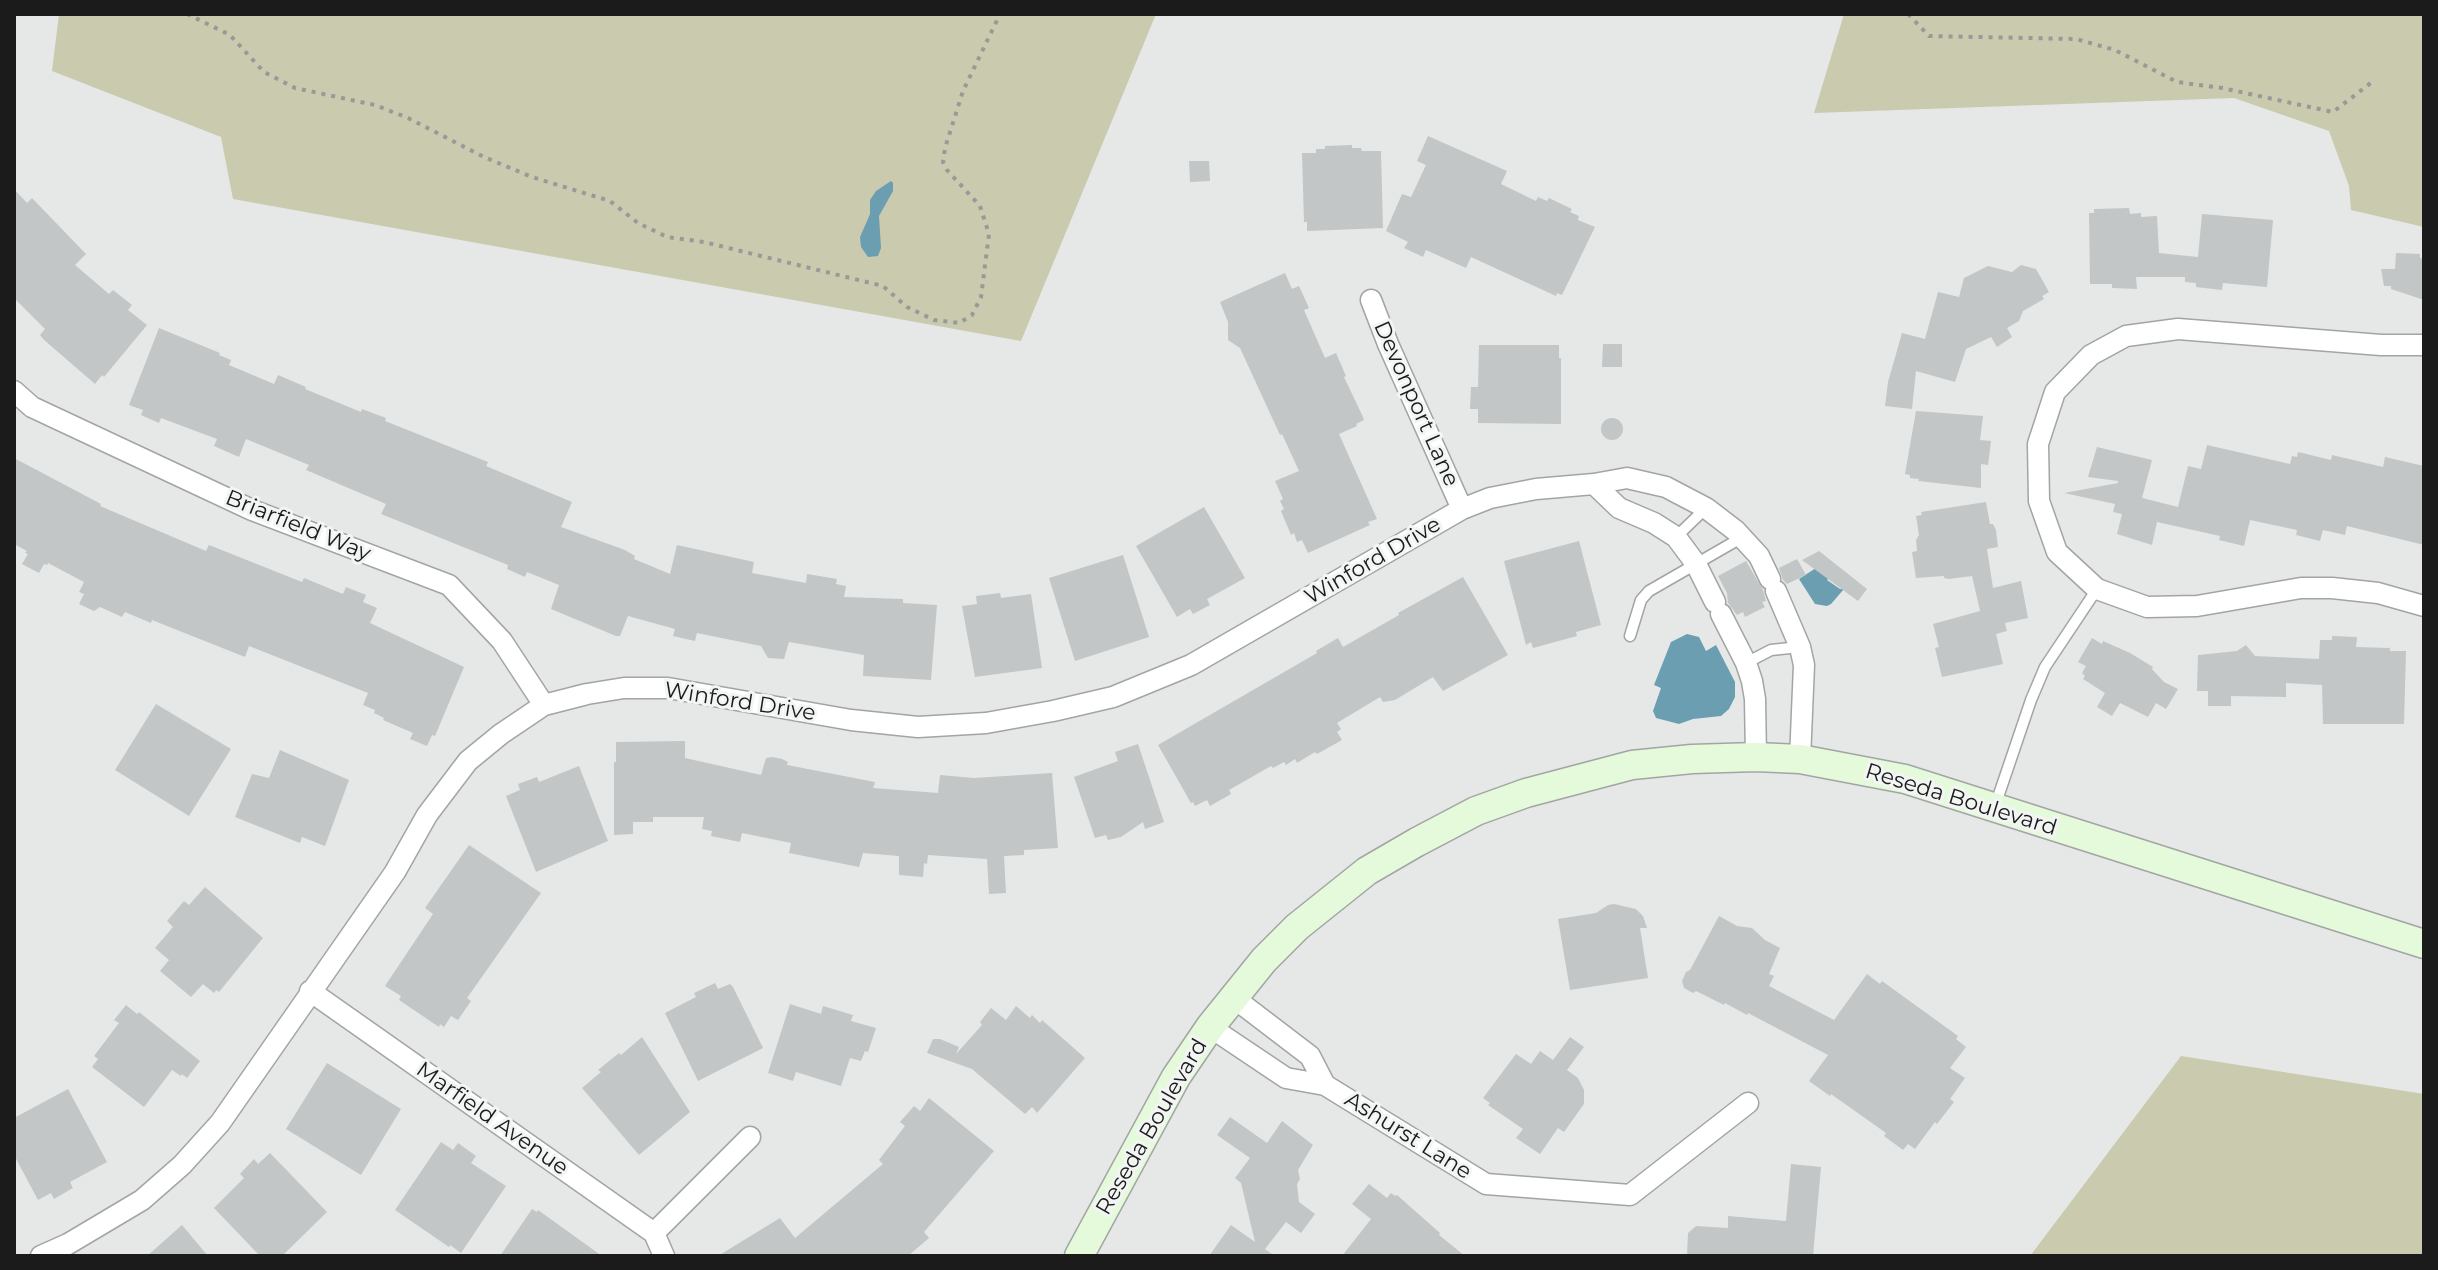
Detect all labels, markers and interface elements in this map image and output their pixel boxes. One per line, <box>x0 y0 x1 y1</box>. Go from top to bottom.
street label: Devonport Lane <box>1368 317 1464 491</box>
street label: Briarfield Way <box>222 485 374 567</box>
street label: Winford Drive <box>1300 511 1446 611</box>
street label: Winford Drive <box>663 677 817 727</box>
street label: Reseda Boulevard <box>1862 758 2060 842</box>
street label: Reseda Boulevard <box>1091 1034 1213 1220</box>
street label: Marfield Avenue <box>411 1057 573 1181</box>
street label: Ashurst Lane <box>1340 1087 1476 1185</box>

